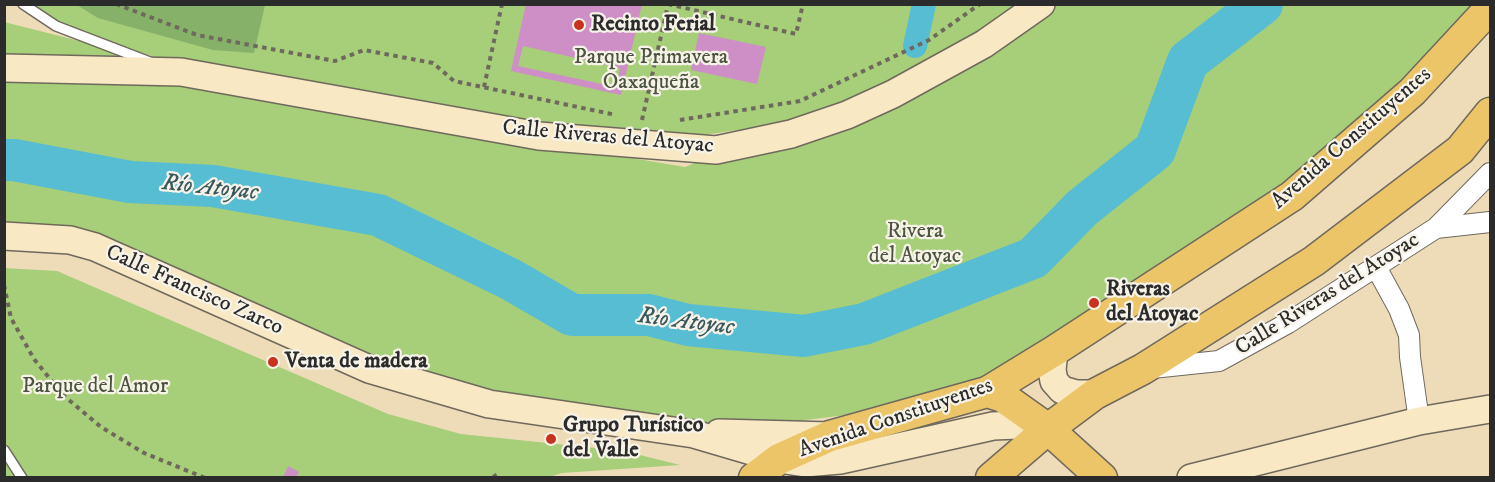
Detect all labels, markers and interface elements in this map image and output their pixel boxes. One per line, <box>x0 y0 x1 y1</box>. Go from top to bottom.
place label: Recinto Ferial <box>591 12 715 38</box>
marker: Recinto Ferial <box>572 18 586 32</box>
park label: Parque Primavera Oaxaqueña <box>574 45 728 96</box>
street label: Avenida Constituyentes <box>1267 62 1437 216</box>
street label: Calle Riveras del Atoyac <box>501 116 715 160</box>
water label: Río Atoyac <box>161 170 259 208</box>
park label: Rivera del Atoyac <box>869 219 961 270</box>
street label: Calle Riveras del Atoyac <box>1231 228 1425 362</box>
street label: Calle Francisco Zarco <box>101 240 287 342</box>
place label: Riveras del Atoyac <box>1106 277 1198 328</box>
marker: Riveras del Atoyac <box>1087 296 1101 310</box>
water label: Río Atoyac <box>636 303 736 343</box>
place label: Venta de madera <box>285 349 428 375</box>
marker: Venta de madera <box>266 355 280 369</box>
street label: Avenida Constituyentes <box>796 373 996 465</box>
park label: Parque del Amor <box>22 374 168 400</box>
place label: Grupo Turístico del Valle <box>563 413 703 464</box>
marker: Grupo Turístico del Valle <box>544 432 558 446</box>

